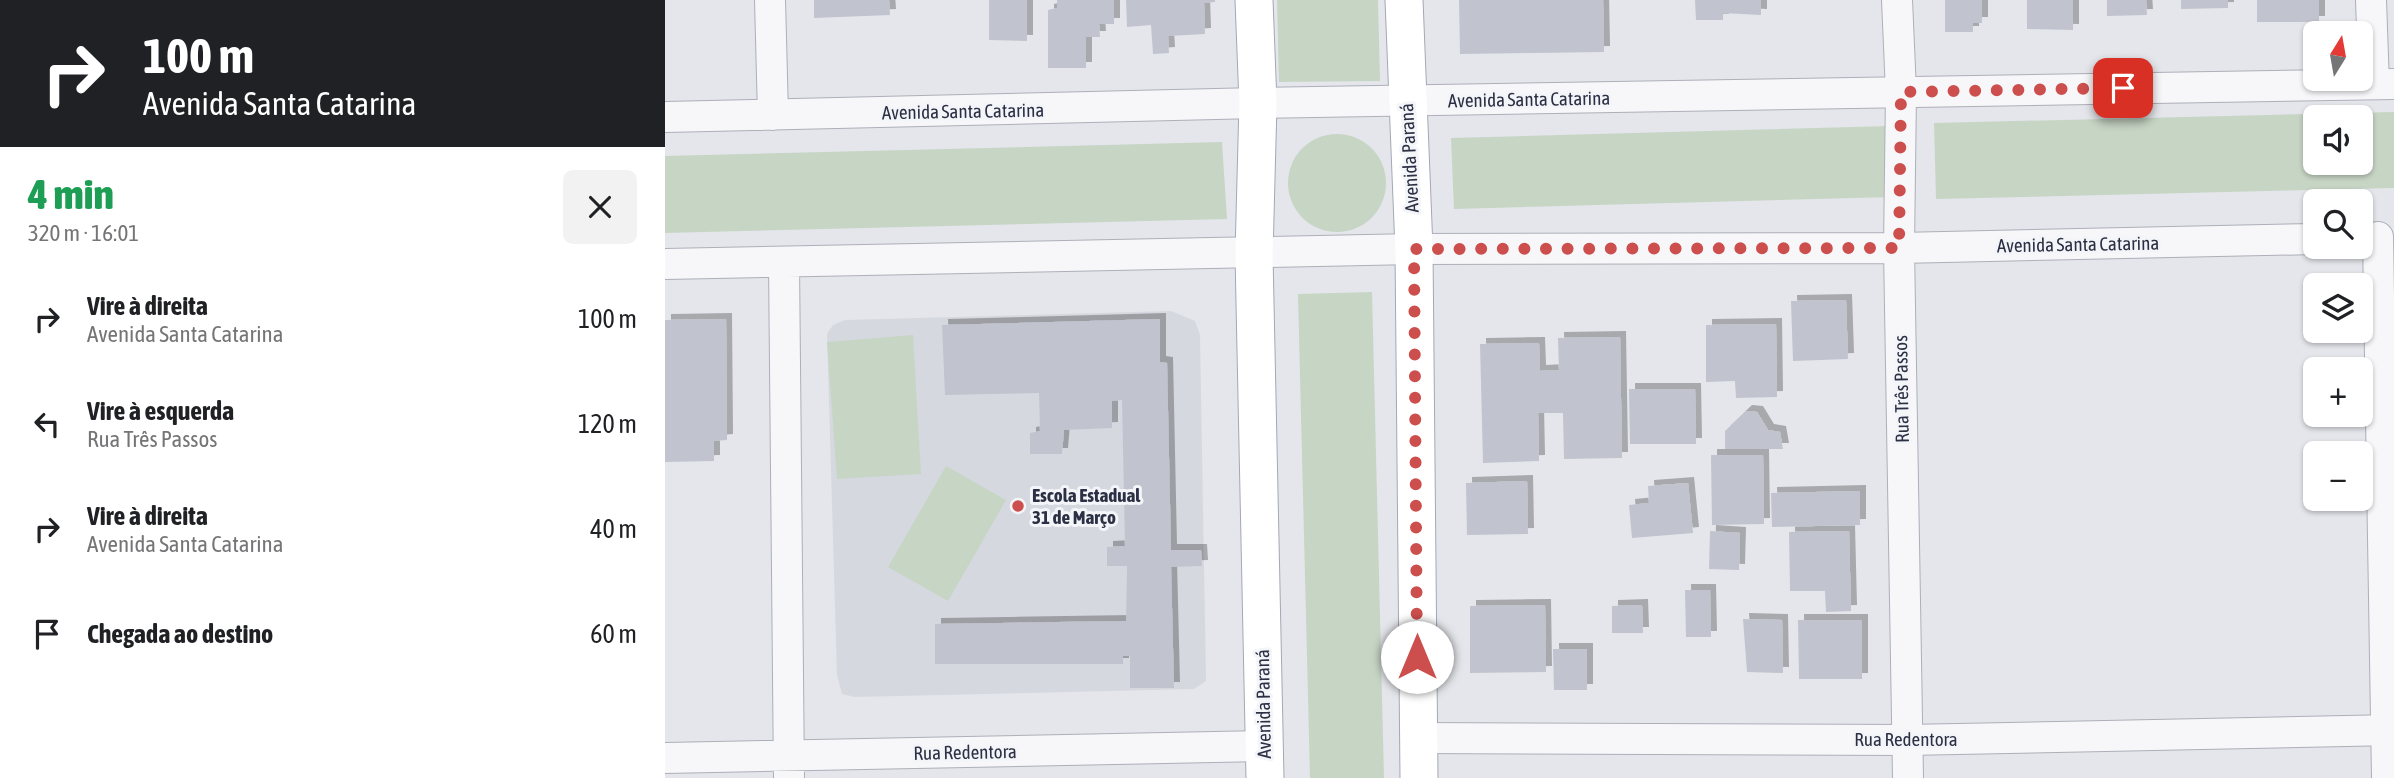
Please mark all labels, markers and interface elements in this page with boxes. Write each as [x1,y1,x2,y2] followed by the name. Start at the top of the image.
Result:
[2303,21,2373,91] north arrow
[2303,21,2373,511] map controls
[143,27,254,83] text: 100 m
[28,28,119,119] icon: right
[2093,58,2153,118] pin
[2104,69,2142,107] icon: arrive
[143,85,416,122] text: Avenida Santa Catarina
[1448,87,1610,111] street label: Avenida Santa Catarina
[882,99,1044,123] street label: Avenida Santa Catarina
[1395,103,1423,213] street label: Avenida Paraná
[2303,105,2373,175] button: sound
[28,170,114,218] text: 4 min
[563,170,637,244] button: close
[2303,189,2373,259] button: search
[28,220,139,246] text: 320 m · 16:01
[1997,232,2159,256] street label: Avenida Santa Catarina
[2303,273,2373,343] button: layers
[87,291,208,321] text: Vire à direita
[28,300,66,338] icon: right
[578,304,637,334] text: 100 m
[87,321,283,347] text: Avenida Santa Catarina
[1889,335,1913,443] street label: Rua Três Passos
[2303,357,2373,427] button: +
[87,396,234,426] text: Vire à esquerda
[28,405,66,443] icon: left
[578,409,637,439] text: 120 m
[87,426,217,452] text: Rua Três Passos
[2303,441,2373,511] button: −
[1032,484,1141,528] place label: Escola Estadual 31 de Março
[1010,498,1026,514] marker: Escola Estadual 31 de Março
[87,501,208,531] text: Vire à direita
[28,510,66,548] icon: right
[590,514,637,544] text: 40 m
[87,531,283,557] text: Avenida Santa Catarina
[28,615,66,653] icon: arrive
[87,619,273,649] text: Chegada ao destino
[590,619,637,649] text: 60 m
[1380,620,1454,694] position arrow
[1251,649,1275,759] street label: Avenida Paraná
[1854,728,1958,750] street label: Rua Redentora
[913,740,1017,764] street label: Rua Redentora

